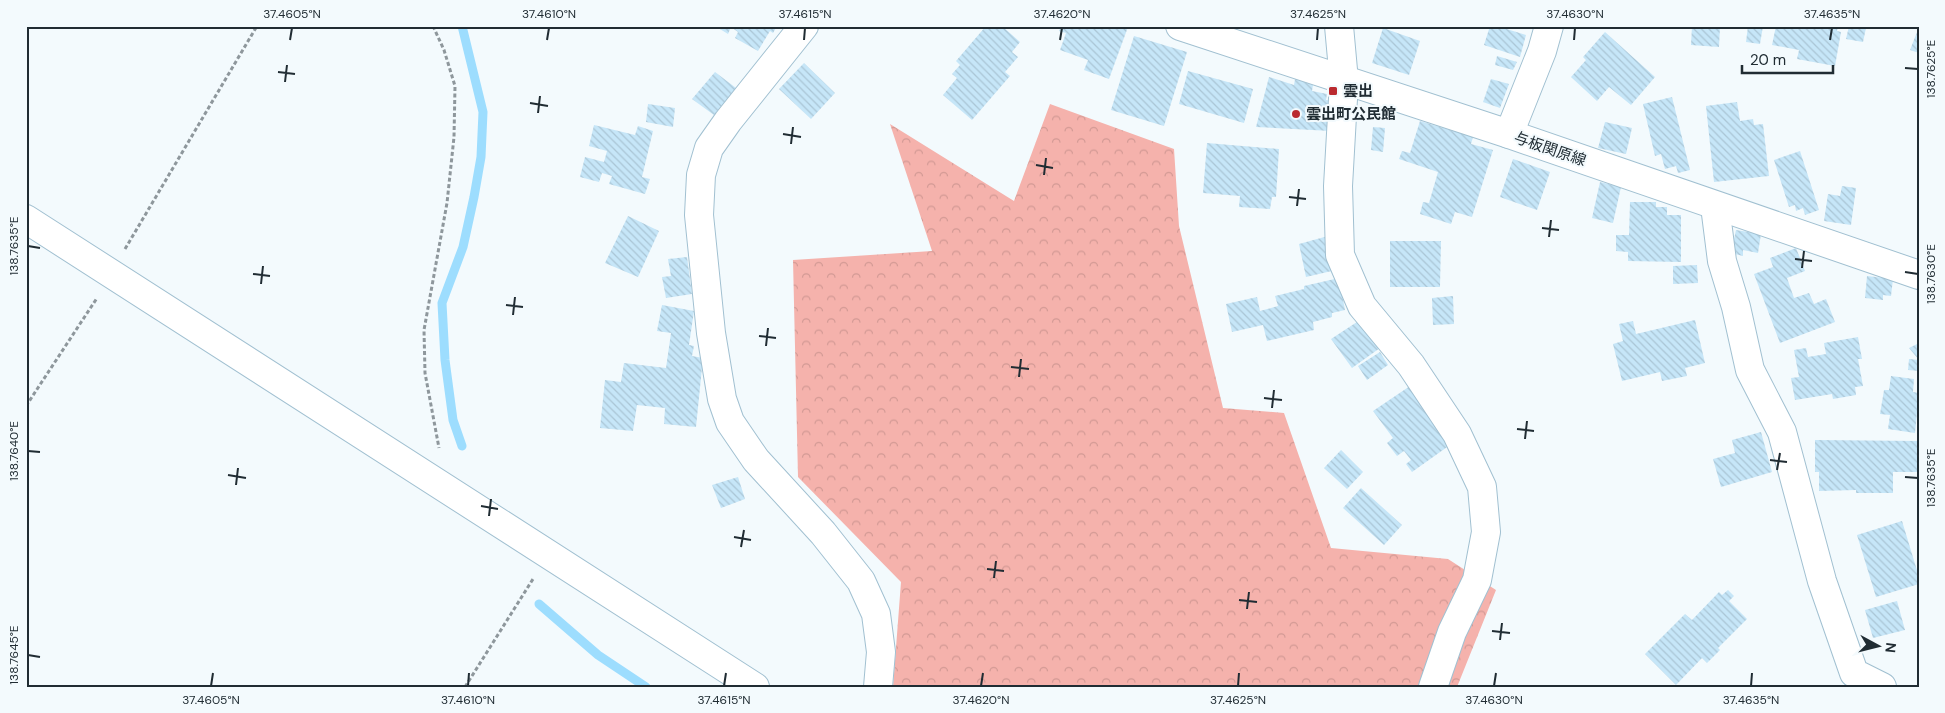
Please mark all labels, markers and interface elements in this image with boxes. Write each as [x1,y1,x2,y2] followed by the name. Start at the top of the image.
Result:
[263,6,321,22] text: 37.4605°N
[522,6,576,22] text: 37.4610°N
[778,6,832,22] text: 37.4615°N
[1034,6,1090,22] text: 37.4620°N
[1290,6,1346,22] text: 37.4625°N
[1546,6,1604,22] text: 37.4630°N
[1804,6,1860,22] text: 37.4635°N
[1923,39,1939,98] text: 138.7625°E
[1742,42,1834,74] scale bar
[1750,50,1786,70] text: 20 m
[1343,81,1373,101] place label: 雲出
[1327,85,1339,97] marker: 雲出
[1306,104,1396,124] place label: 雲出町公民館
[1290,108,1302,120] marker: 雲出町公民館
[1511,127,1589,171] street label: 与板関原線
[6,216,22,276] text: 138.7635°E
[1923,244,1939,304] text: 138.7630°E
[6,421,22,481] text: 138.7640°E
[1923,448,1939,508] text: 138.7635°E
[1852,620,1902,670] north arrow
[6,625,22,685] text: 138.7645°E
[1881,641,1900,654] text: N
[182,692,240,708] text: 37.4605°N
[441,692,495,708] text: 37.4610°N
[697,692,751,708] text: 37.4615°N
[953,692,1009,708] text: 37.4620°N
[1210,692,1266,708] text: 37.4625°N
[1465,692,1523,708] text: 37.4630°N
[1723,692,1779,708] text: 37.4635°N

